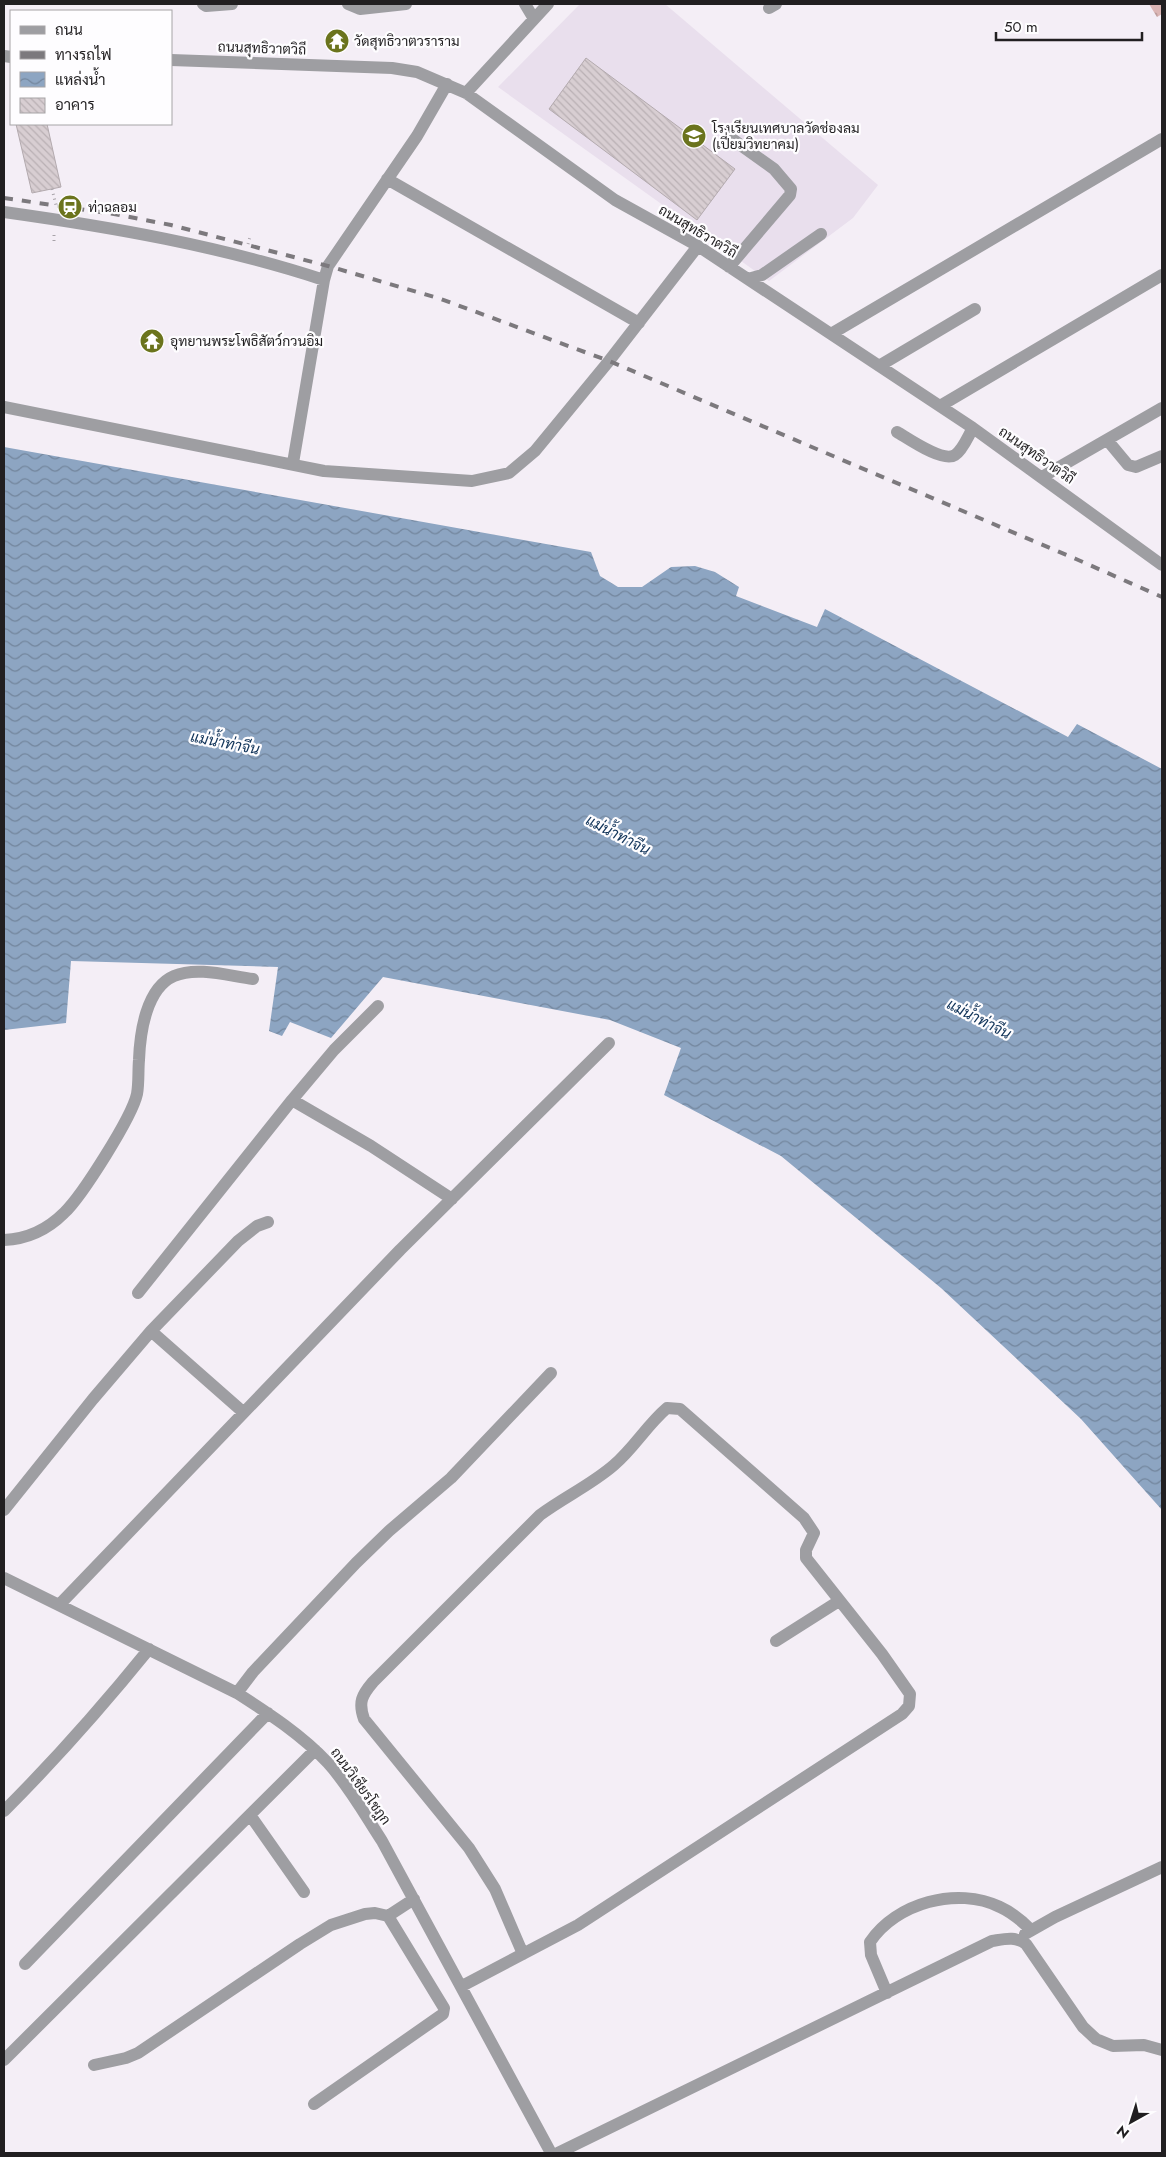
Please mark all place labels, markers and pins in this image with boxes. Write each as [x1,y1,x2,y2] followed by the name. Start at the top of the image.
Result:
[324,28,350,54] temple icon: วัดสุทธิวาตวราราม
[354,31,460,51] place label: วัดสุทธิวาตวราราม
[711,118,860,154] place label: โรงเรียนเทศบาลวัดช่องลม (เปี่ยมวิทยาคม)
[681,123,707,149] school or university icon: โรงเรียนเทศบาลวัดช่องลม (เปี่ยมวิทยาคม)
[57,194,83,220] station icon: ท่าฉลอม
[88,197,137,217] place label: ท่าฉลอม
[139,328,165,354] temple icon: อุทยานพระโพธิสัตว์กวนอิม
[170,331,323,351] place label: อุทยานพระโพธิสัตว์กวนอิม

